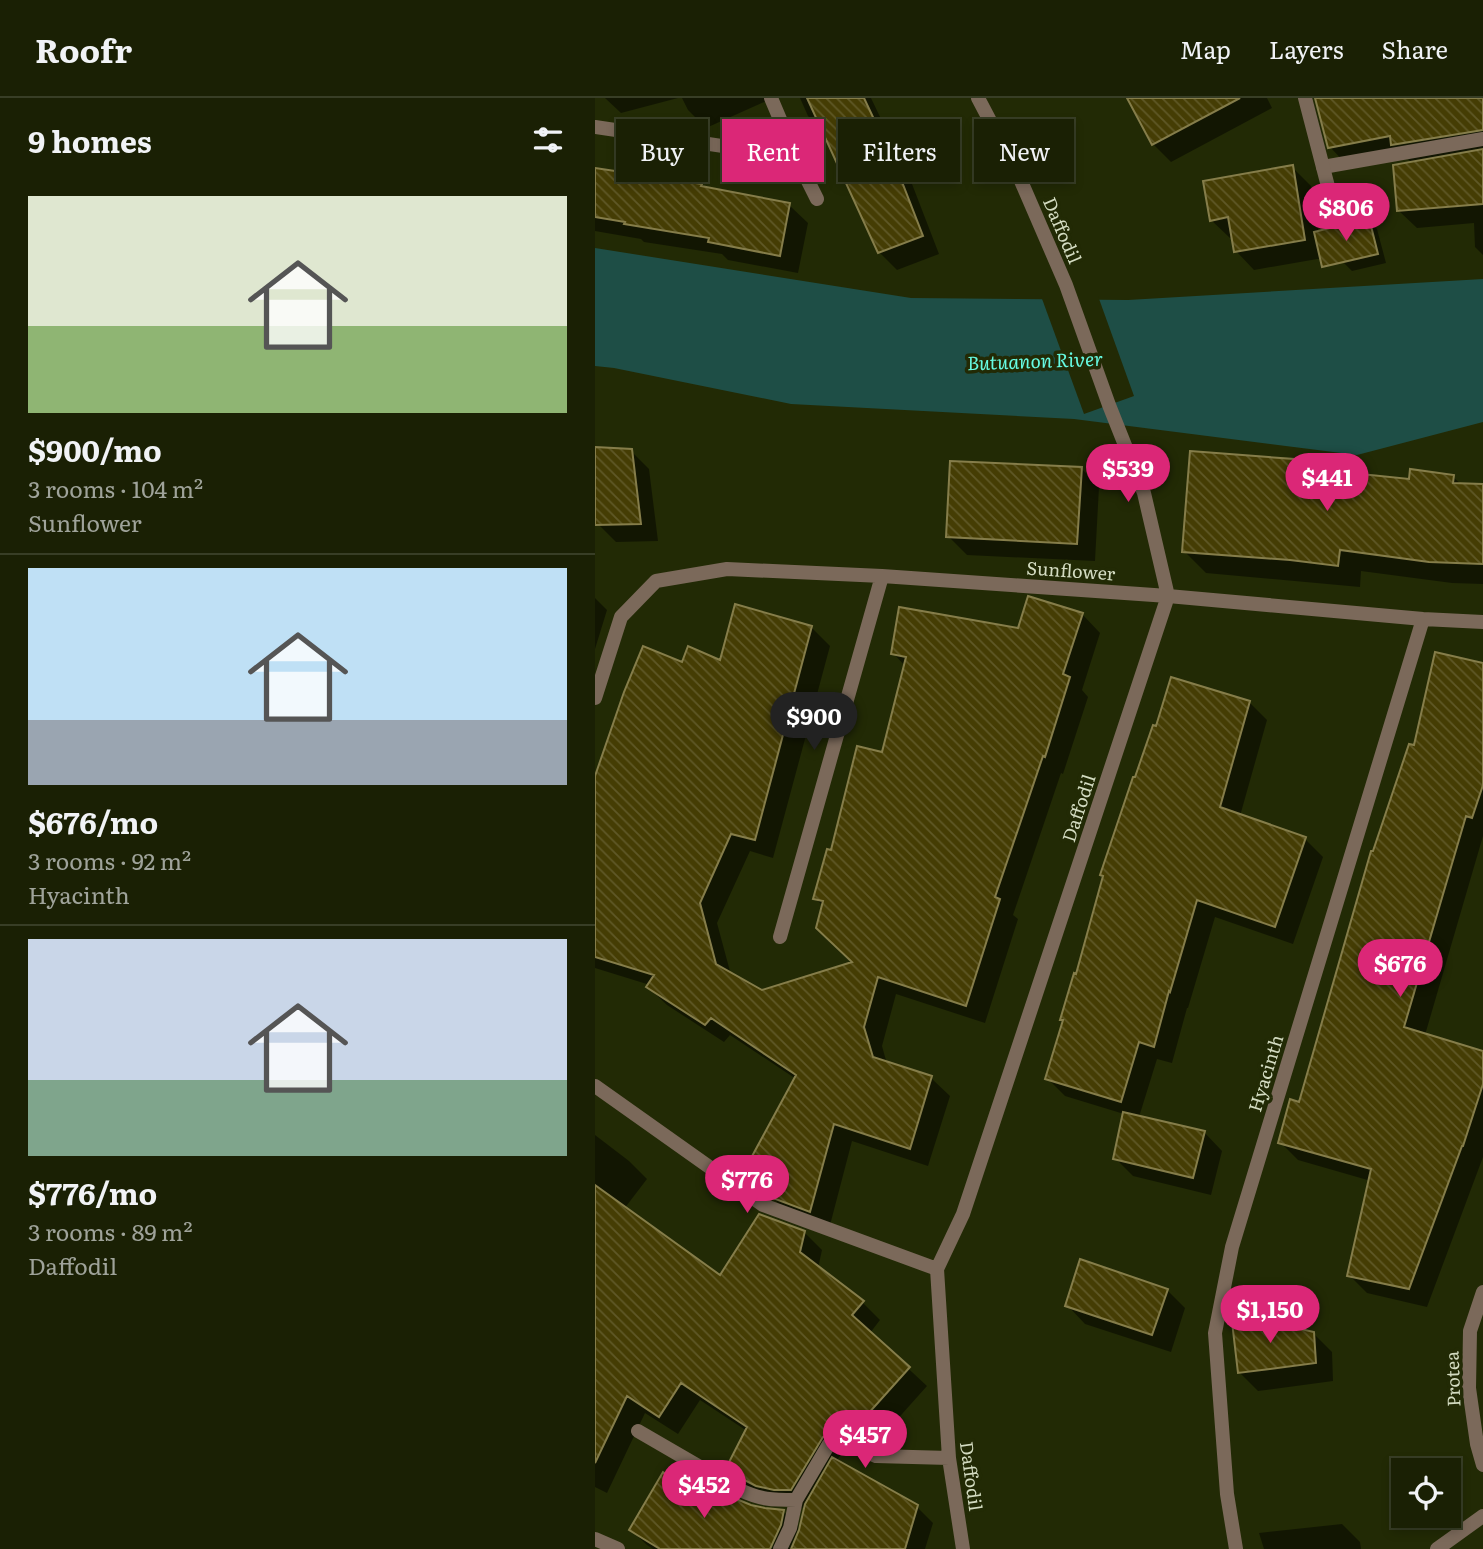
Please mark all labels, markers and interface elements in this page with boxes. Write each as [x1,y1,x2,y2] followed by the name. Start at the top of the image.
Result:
[35,24,132,73] text: Roofr
[1180,31,1231,66] text: Map
[1269,31,1343,66] text: Layers
[1381,31,1448,66] text: Share
[28,118,152,162] text: 9 homes
[616,119,708,182] chip: Buy
[722,119,824,182] chip: Rent
[838,119,960,182] chip: Filters
[974,119,1074,182] chip: New
[529,121,567,159] icon: filters
[1305,184,1387,243] pin: $806
[1319,189,1373,223] text: $806
[1037,193,1089,267] street label: Daffodil
[235,242,361,368] icon: home
[967,344,1104,376] water label: Butuanon River
[28,427,162,471] text: $900/mo
[1087,444,1169,504] pin: $539
[1102,450,1154,484] text: $539
[1286,454,1368,513] pin: $441
[1302,459,1352,493] text: $441
[28,471,203,505] text: 3 rooms · 104 m²
[28,505,142,539] text: Sunflower
[1026,553,1117,587] street label: Sunflower
[235,614,361,740] icon: home
[773,692,855,752] pin: $900
[786,698,842,732] text: $900
[1054,771,1102,845] street label: Daffodil
[28,799,158,843] text: $676/mo
[28,843,191,877] text: 3 rooms · 92 m²
[28,877,130,911] text: Hyacinth
[1359,940,1441,999] pin: $676
[1374,945,1426,979] text: $676
[235,985,361,1111] icon: home
[1240,1031,1290,1115] street label: Hyacinth
[706,1156,788,1215] pin: $776
[721,1161,773,1195] text: $776
[28,1170,157,1214] text: $776/mo
[28,1214,193,1248] text: 3 rooms · 89 m²
[28,1248,117,1282] text: Daffodil
[1213,1286,1327,1345] pin: $1,150
[1237,1291,1303,1325] text: $1,150
[1438,1350,1466,1407] street label: Protea
[824,1410,906,1470] pin: $457
[839,1416,891,1450] text: $457
[954,1440,990,1512] street label: Daffodil
[1391,1458,1461,1528] map controls
[1391,1458,1461,1528] button: locate
[663,1460,745,1520] pin: $452
[678,1466,730,1500] text: $452

